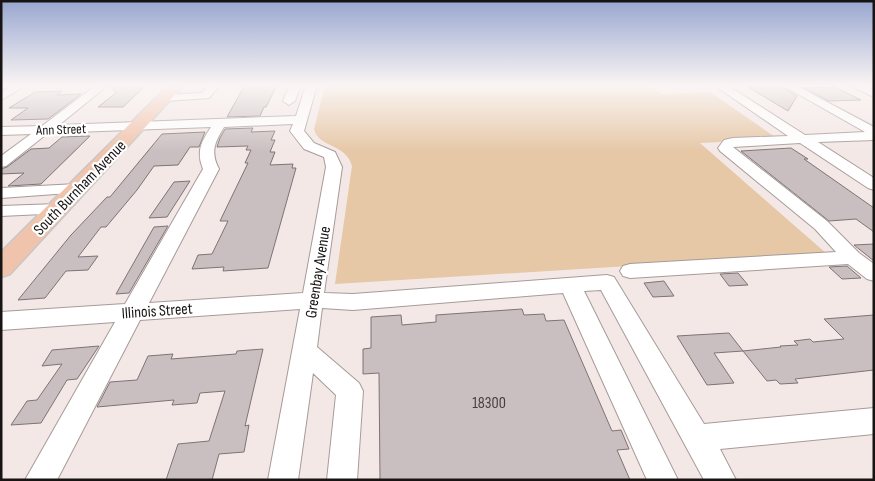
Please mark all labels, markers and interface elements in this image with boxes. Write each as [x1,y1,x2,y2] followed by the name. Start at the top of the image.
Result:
[35,120,86,139] street label: Ann Street
[30,137,130,239] street label: South Burnham Avenue
[302,225,335,319] street label: Greenbay Avenue
[121,300,193,323] street label: Illinois Street
[472,394,506,413] house number: 18300

